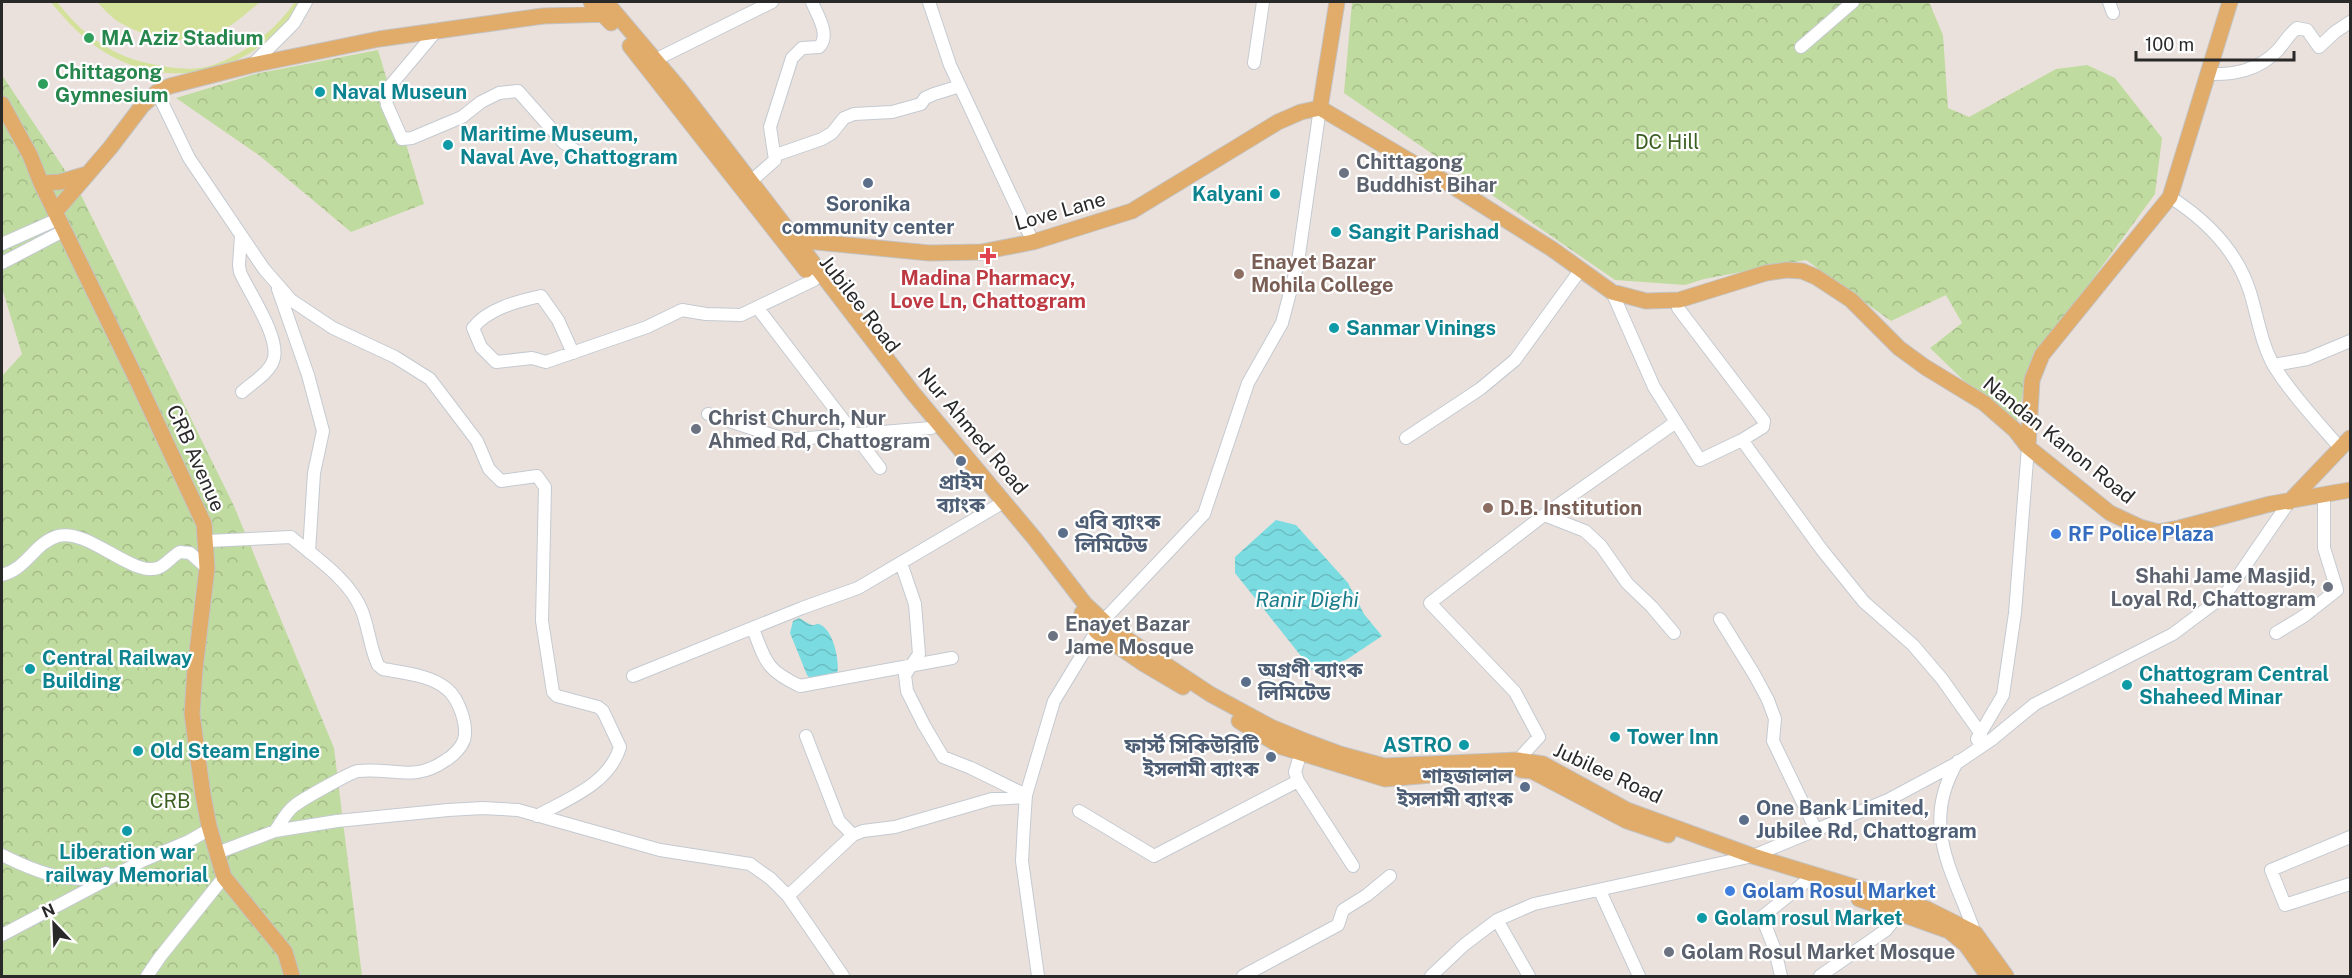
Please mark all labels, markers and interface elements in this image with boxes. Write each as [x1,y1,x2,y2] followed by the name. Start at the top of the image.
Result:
[2136,24,2294,62] scale bar
[101,26,263,50] place label: MA Aziz Stadium
[82,31,96,45] marker: MA Aziz Stadium
[2145,34,2194,55] text: 100 m
[55,60,168,107] place label: Chittagong Gymnesium
[36,77,50,91] marker: Chittagong Gymnesium
[332,80,467,104] place label: Naval Museun
[313,85,327,99] marker: Naval Museun
[460,122,678,169] place label: Maritime Museum, Naval Ave, Chattogram
[1635,130,1699,154] park label: DC Hill
[441,138,455,152] marker: Maritime Museum, Naval Ave, Chattogram
[1356,150,1497,197] place label: Chittagong Buddhist Bihar
[1337,166,1351,180] marker: Chittagong Buddhist Bihar
[861,176,875,190] marker: Soronika community center
[1192,182,1263,206] place label: Kalyani
[1012,187,1108,235] street label: Love Lane
[1268,187,1282,201] marker: Kalyani
[782,192,954,239] place label: Soronika community center
[1348,220,1499,244] place label: Sangit Parishad
[1329,225,1343,239] marker: Sangit Parishad
[981,249,995,263] marker: Madina Pharmacy, Love Ln, Chattogram
[1251,250,1394,297] place label: Enayet Bazar Mohila College
[815,251,905,357] street label: Jubilee Road
[890,266,1086,313] place label: Madina Pharmacy, Love Ln, Chattogram
[1232,267,1246,281] marker: Enayet Bazar Mohila College
[1346,316,1496,340] place label: Sanmar Vinings
[1327,321,1341,335] marker: Sanmar Vinings
[913,363,1033,499] street label: Nur Ahmed Road
[1978,371,2140,509] street label: Nandan Kanon Road
[162,401,230,515] street label: CRB Avenue
[708,406,930,453] place label: Christ Church, Nur Ahmed Rd, Chattogram
[689,422,703,436] marker: Christ Church, Nur Ahmed Rd, Chattogram
[954,454,968,468] marker: প্রাইম ব্যাংক
[936,470,986,517] place label: প্রাইম ব্যাংক
[1500,496,1642,520] place label: D.B. Institution
[1481,501,1495,515] marker: D.B. Institution
[1074,510,1161,557] place label: এবি ব্যাংক লিমিটেড
[2068,522,2214,546] place label: RF Police Plaza
[1056,526,1070,540] marker: এবি ব্যাংক লিমিটেড
[2049,527,2063,541] marker: RF Police Plaza
[2110,564,2316,611] place label: Shahi Jame Masjid, Loyal Rd, Chattogram
[2321,580,2335,594] marker: Shahi Jame Masjid, Loyal Rd, Chattogram
[1255,587,1359,612] water label: Ranir Dighi
[1065,612,1194,659] place label: Enayet Bazar Jame Mosque
[1046,629,1060,643] marker: Enayet Bazar Jame Mosque
[42,646,192,693] place label: Central Railway Building
[1257,658,1364,705] place label: অগ্রণী ব্যাংক লিমিটেড
[23,662,37,676] marker: Central Railway Building
[2139,662,2329,709] place label: Chattogram Central Shaheed Minar
[1239,675,1253,689] marker: অগ্রণী ব্যাংক লিমিটেড
[2120,678,2134,692] marker: Chattogram Central Shaheed Minar
[1627,725,1719,749] place label: Tower Inn
[1608,730,1622,744] marker: Tower Inn
[1123,733,1260,781] place label: ফার্স্ট সিকিউরিটি ইসলামী ব্যাংক
[1383,733,1452,757] place label: ASTRO
[1550,737,1666,809] street label: Jubilee Road
[1457,738,1471,752] marker: ASTRO
[150,739,320,763] place label: Old Steam Engine
[131,744,145,758] marker: Old Steam Engine
[1264,750,1278,764] marker: ফার্স্ট সিকিউরিটি ইসলামী ব্যাংক
[1396,764,1514,811] place label: শাহজালাল ইসলামী ব্যাংক
[1518,780,1532,794] marker: শাহজালাল ইসলামী ব্যাংক
[150,789,190,813] park label: CRB
[1756,796,1977,843] place label: One Bank Limited, Jubilee Rd, Chattogram
[1737,813,1751,827] marker: One Bank Limited, Jubilee Rd, Chattogram
[120,824,134,838] marker: Liberation war railway Memorial
[45,840,209,887] place label: Liberation war railway Memorial
[1742,879,1936,903] place label: Golam Rosul Market
[1723,884,1737,898] marker: Golam Rosul Market
[24,894,84,954] north arrow
[39,899,58,922] text: N
[1714,906,1903,930] place label: Golam rosul Market
[1695,911,1709,925] marker: Golam rosul Market
[1681,940,1955,964] place label: Golam Rosul Market Mosque
[1662,945,1676,959] marker: Golam Rosul Market Mosque

